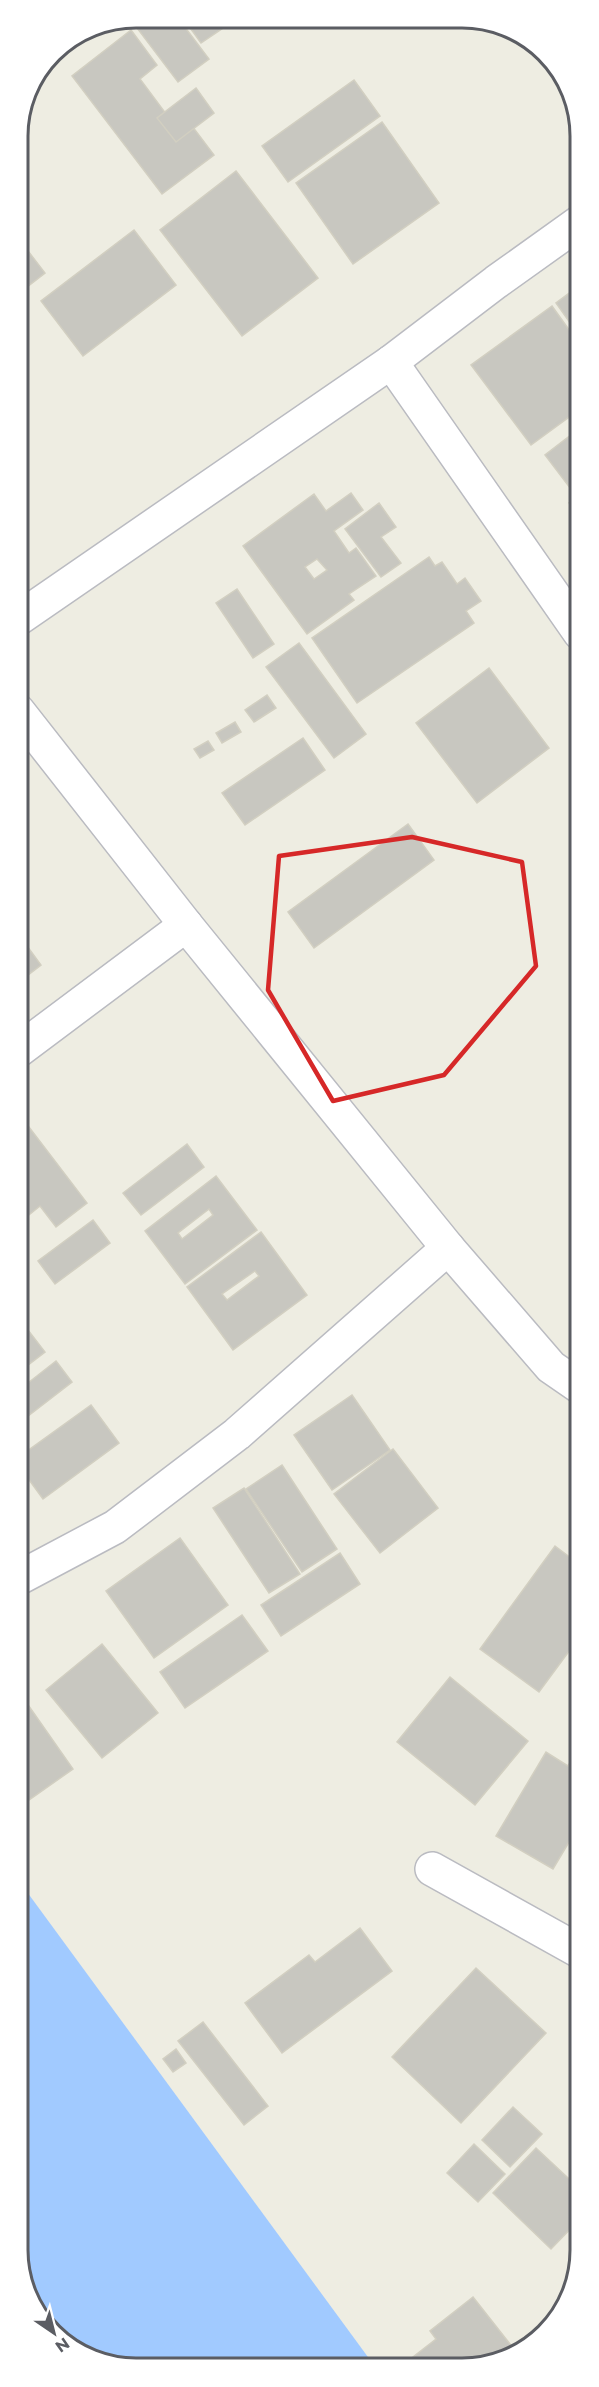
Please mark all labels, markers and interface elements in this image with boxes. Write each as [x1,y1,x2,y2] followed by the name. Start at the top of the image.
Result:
[24,2303,84,2363] north arrow
[52,2333,73,2356] text: N

